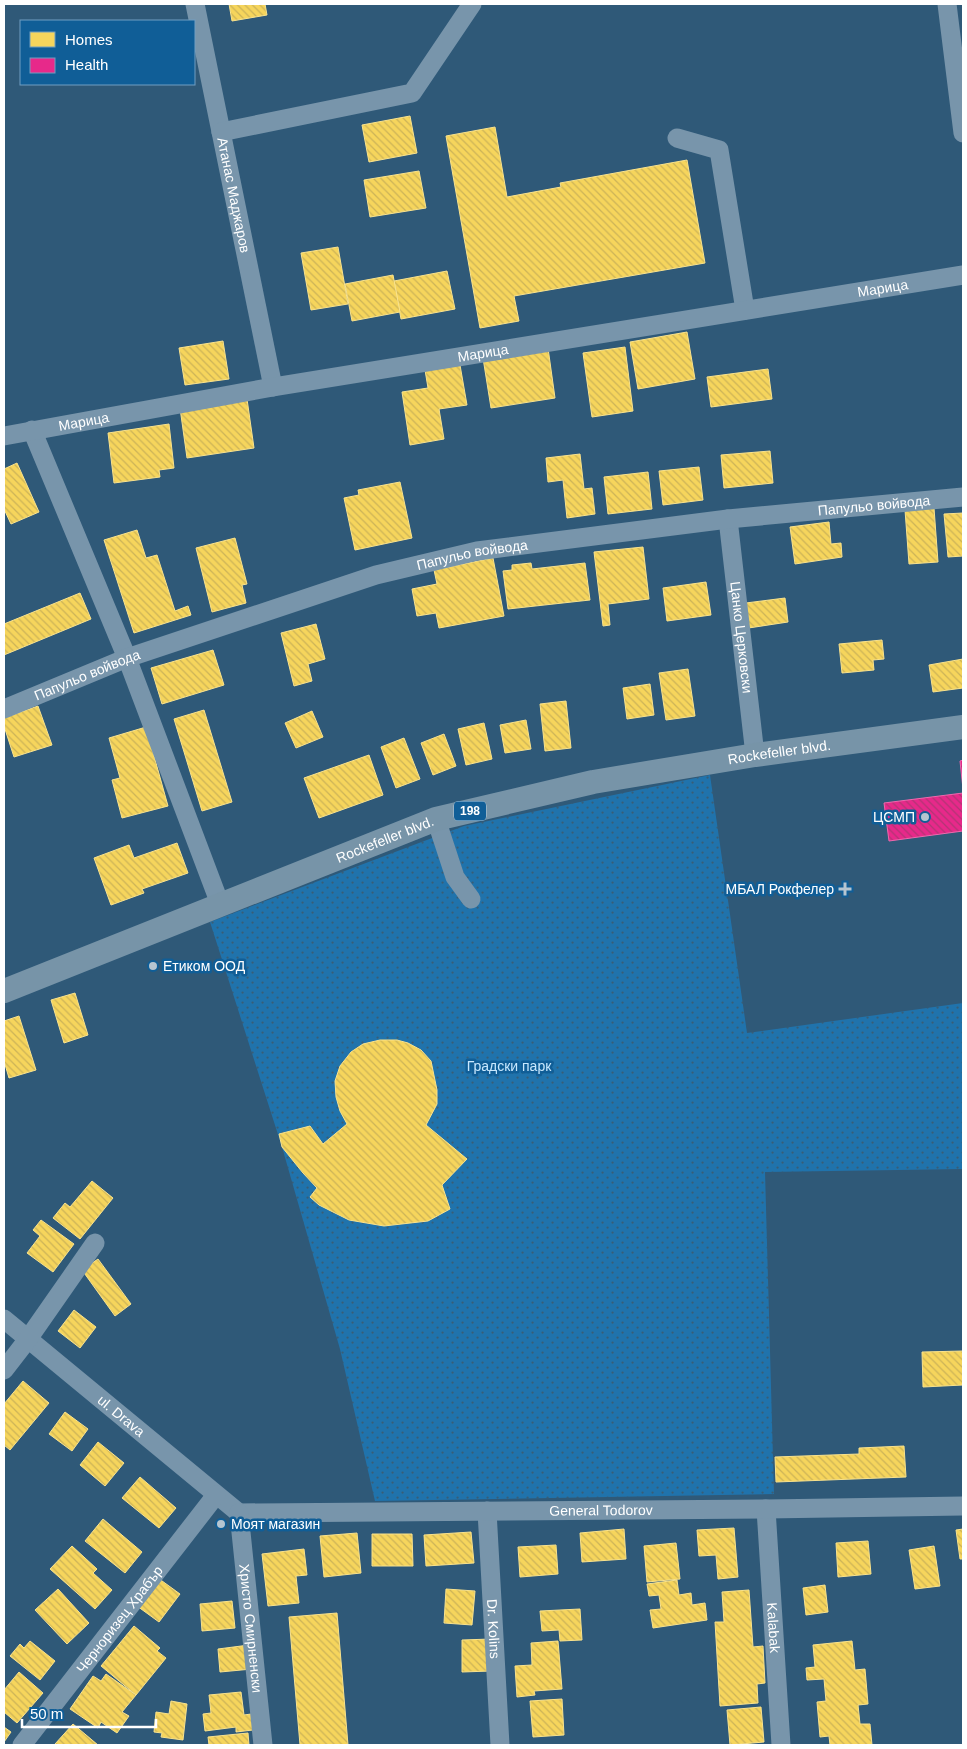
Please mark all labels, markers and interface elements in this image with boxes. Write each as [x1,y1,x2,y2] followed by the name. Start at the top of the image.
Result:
[20,20,195,85] legend
[65,31,113,48] text: Homes
[65,56,108,73] text: Health
[214,136,253,254] street label: Атанас Маджаров
[856,276,909,300] street label: Марица
[456,341,510,365] street label: Марица
[57,409,110,434] street label: Марица
[817,492,931,519] street label: Папульо войвода
[415,537,529,573] street label: Папульо войвода
[727,580,756,694] street label: Цанко Церковски
[32,646,142,704] street label: Папульо войвода
[727,737,832,767] street label: Rockefeller blvd.
[454,801,486,820] road number: 198
[873,809,915,825] place label: ЦСМП
[919,811,931,823] marker: ЦСМП
[334,813,436,866] street label: Rockefeller blvd.
[726,881,834,897] place label: МБАЛ Рокфелер
[838,882,852,896] marker: МБАЛ Рокфелер
[163,958,246,974] place label: Етиком ООД
[147,960,159,972] marker: Етиком ООД
[467,1058,552,1074] park label: Градски парк
[94,1392,148,1440] street label: ul. Drava
[549,1502,653,1519] street label: General Todorov
[231,1516,320,1532] place label: Моят магазин
[215,1518,227,1530] marker: Моят магазин
[73,1563,166,1676] street label: Черноризец Храбър
[236,1563,266,1694] street label: Христо Смирненски
[484,1598,503,1659] street label: Dr. Kolins
[764,1602,783,1655] street label: Kalabak
[22,1696,156,1728] scale bar
[30,1705,63,1722] text: 50 m

